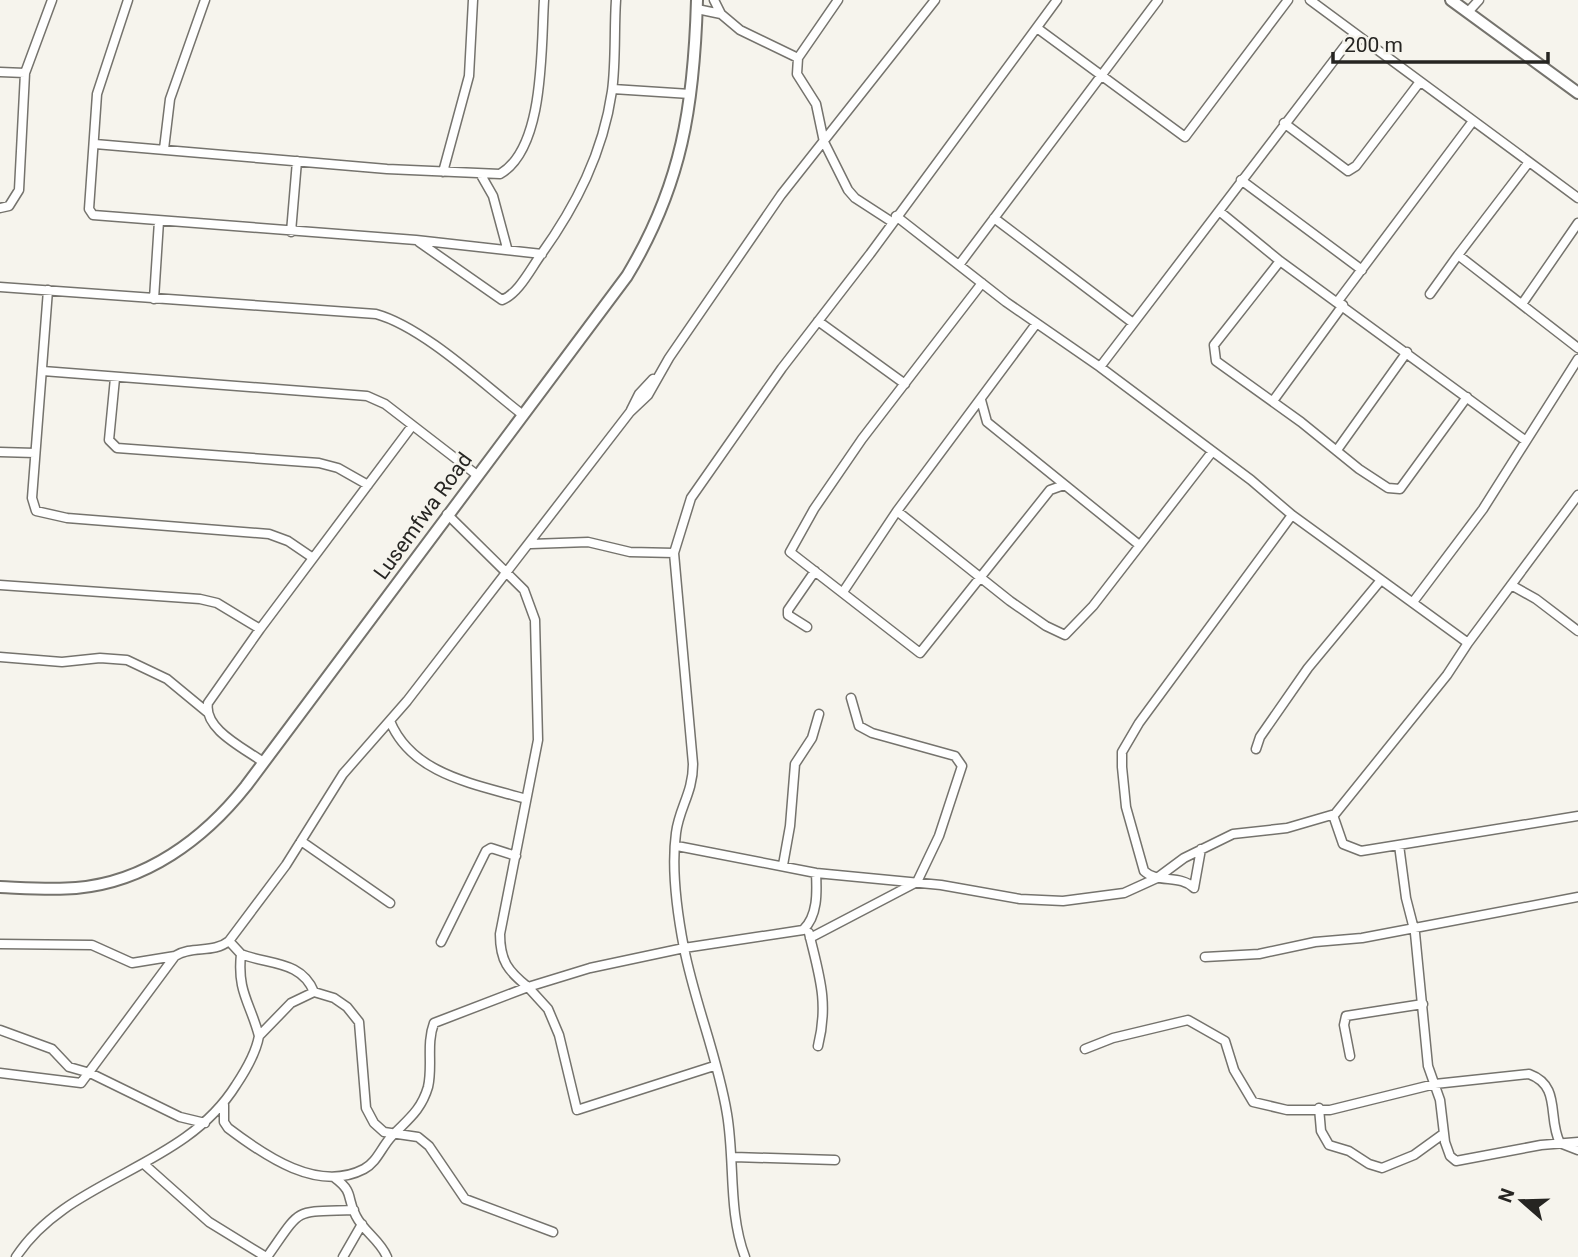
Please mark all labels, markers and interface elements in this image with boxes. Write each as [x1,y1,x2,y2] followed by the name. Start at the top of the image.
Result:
[1333,21,1548,65] scale bar
[1344,33,1403,57] text: 200 m
[369,448,477,584] street label: Lusemfwa Road
[1487,1166,1557,1236] north arrow
[1493,1185,1520,1206] text: N

